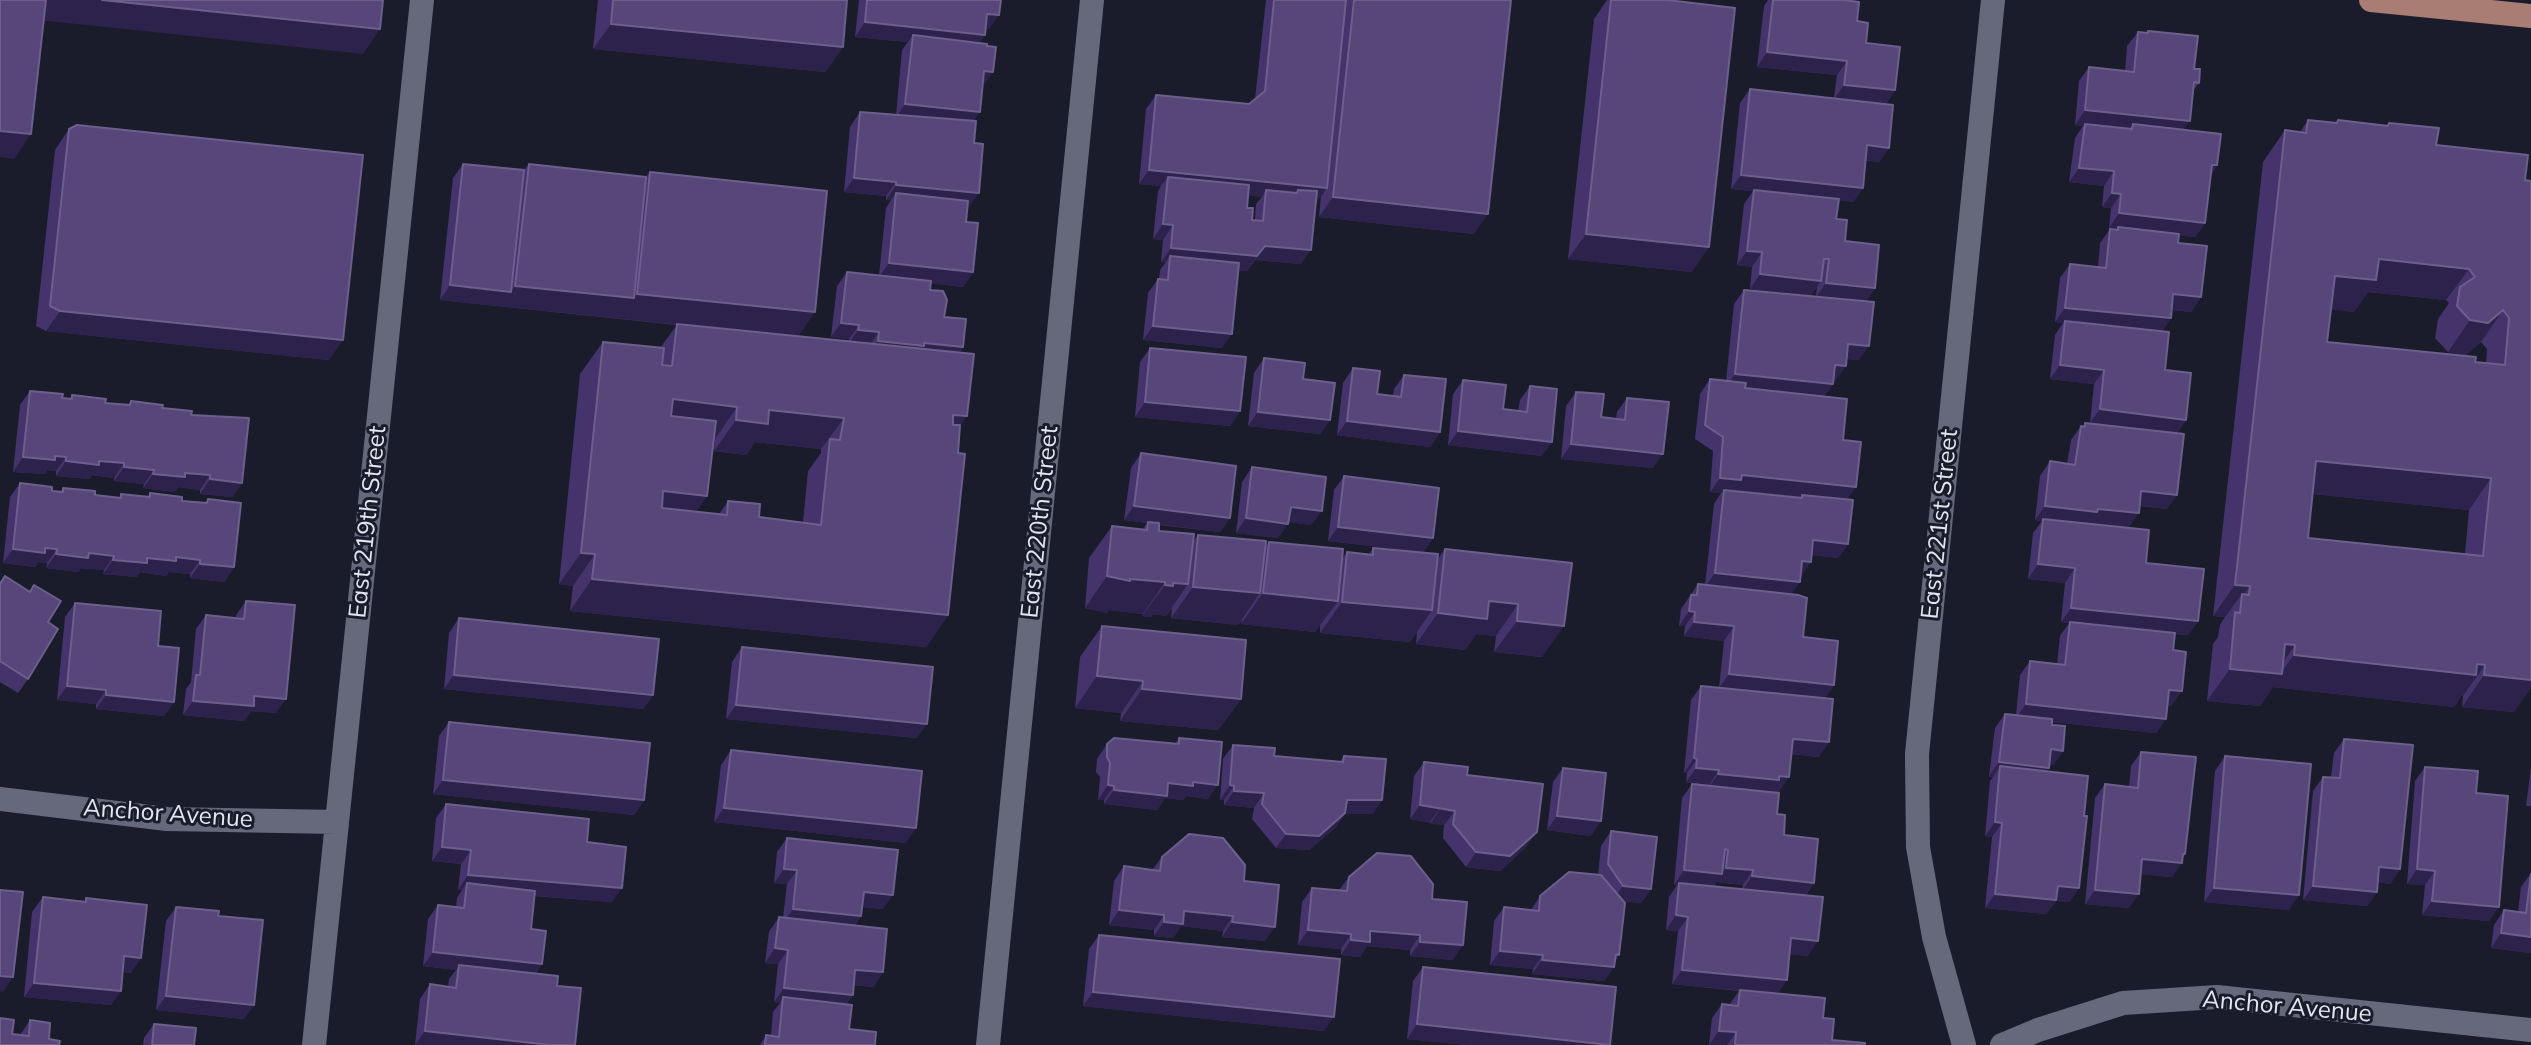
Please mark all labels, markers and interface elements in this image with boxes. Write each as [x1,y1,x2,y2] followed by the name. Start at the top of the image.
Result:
[344,424,392,620] street label: East 219th Street
[1016,424,1064,620] street label: East 220th Street
[1916,428,1964,620] street label: East 221st Street
[82,794,254,834] street label: Anchor Avenue
[2201,985,2373,1029] street label: Anchor Avenue

